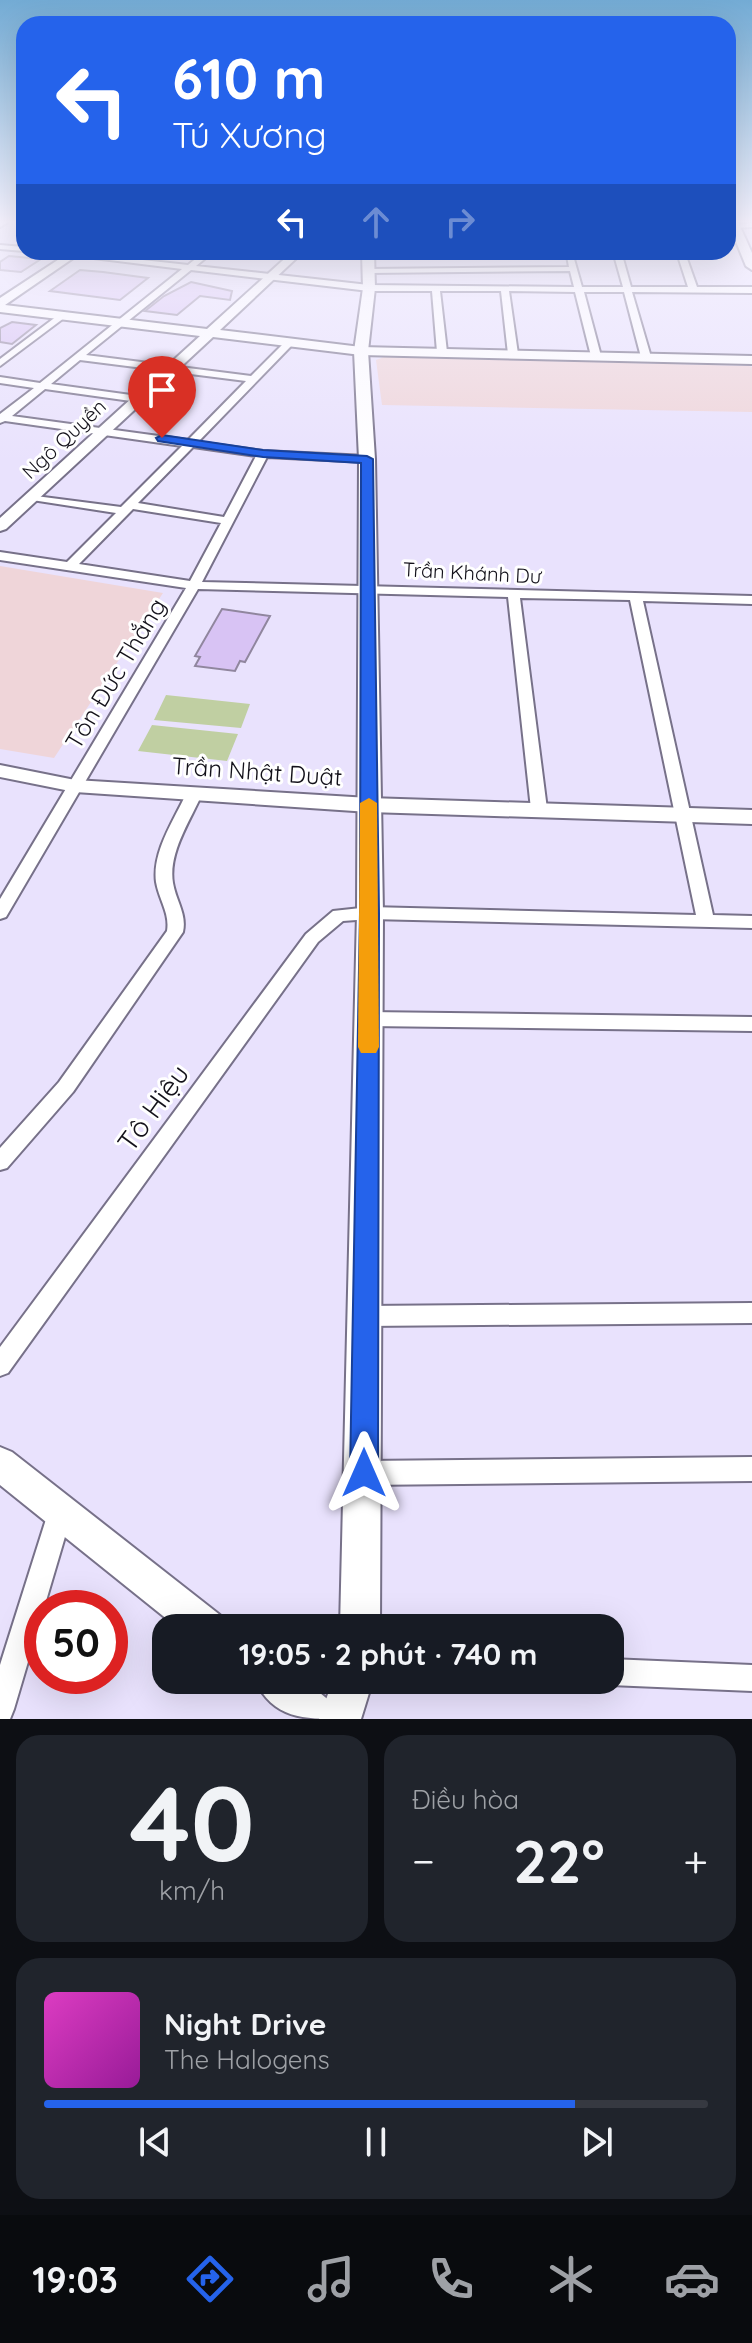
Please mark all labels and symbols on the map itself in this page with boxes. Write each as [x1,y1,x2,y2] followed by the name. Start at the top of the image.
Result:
[128,356,196,438] pin
[17,393,111,484] street label: Ngô Quyền
[402,556,543,589] street label: Trần Khánh Dư
[58,593,172,754] street label: Tôn Đức Thắng
[171,750,343,792] street label: Trần Nhật Duật
[109,1057,196,1158] street label: Tô Hiệu
[322,1431,406,1515] position arrow
[24,1590,128,1694] speed limit sign: 50

